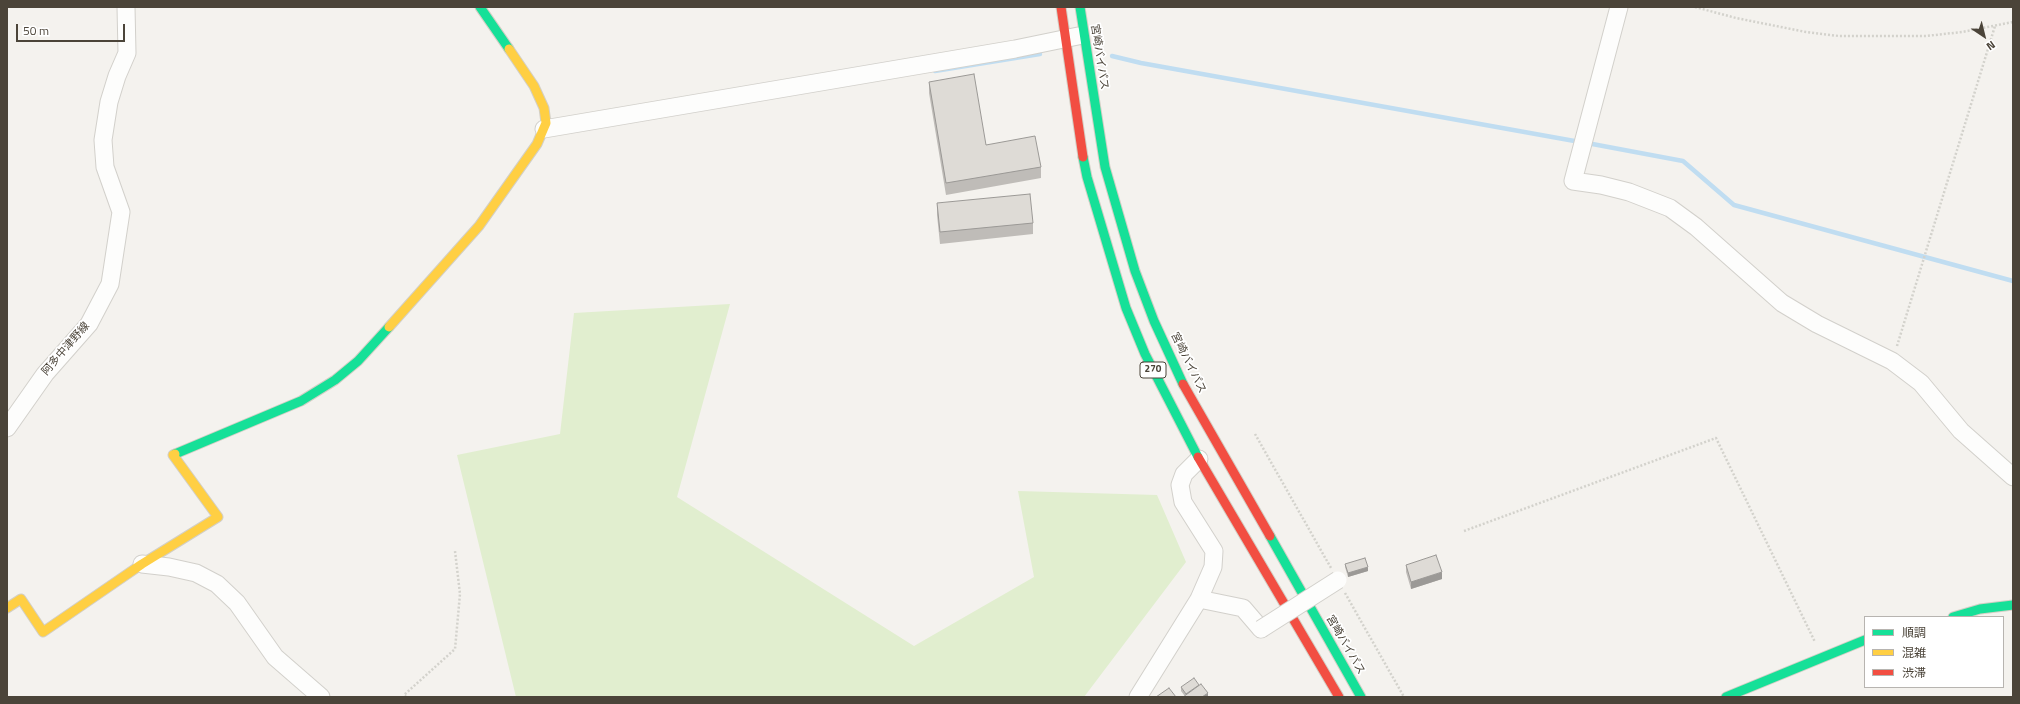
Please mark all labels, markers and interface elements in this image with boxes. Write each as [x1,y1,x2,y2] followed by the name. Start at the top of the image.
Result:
[18,16,127,42] scale bar
[1964,16,2004,56] north arrow
[23,21,49,40] text: 50 m
[1087,23,1111,91] street label: 宮崎バイパス
[1983,37,1999,55] text: N
[39,320,93,378] street label: 阿多中津野線
[1168,330,1208,396] street label: 宮崎バイパス
[1140,362,1166,378] road number: 270
[1323,613,1367,677] street label: 宮崎バイパス
[1864,616,2004,688] legend
[1902,623,1926,642] text: 順調
[1902,643,1926,662] text: 混雑
[1902,663,1926,682] text: 渋滞

